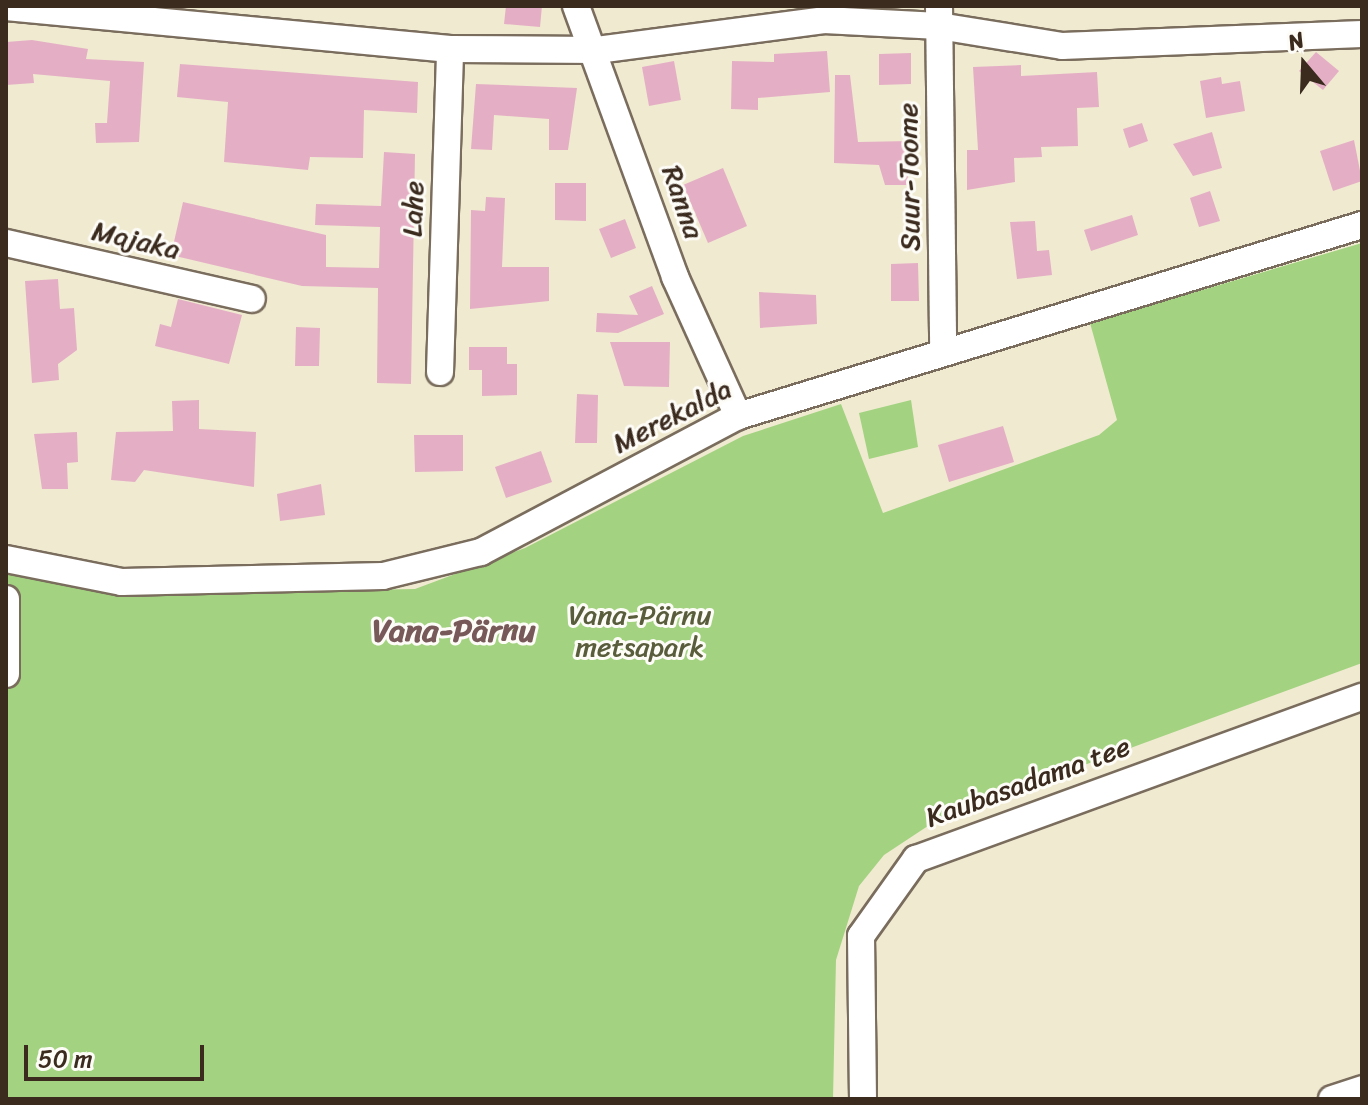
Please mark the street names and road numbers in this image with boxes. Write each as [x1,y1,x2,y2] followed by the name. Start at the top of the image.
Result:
[891,103,927,251] street label: Suur-Toome
[655,161,711,243] street label: Ranna
[395,180,431,238] street label: Lahe
[89,214,183,266] street label: Majaka
[607,372,737,460] street label: Merekalda
[921,729,1135,835] street label: Kaubasadama tee

